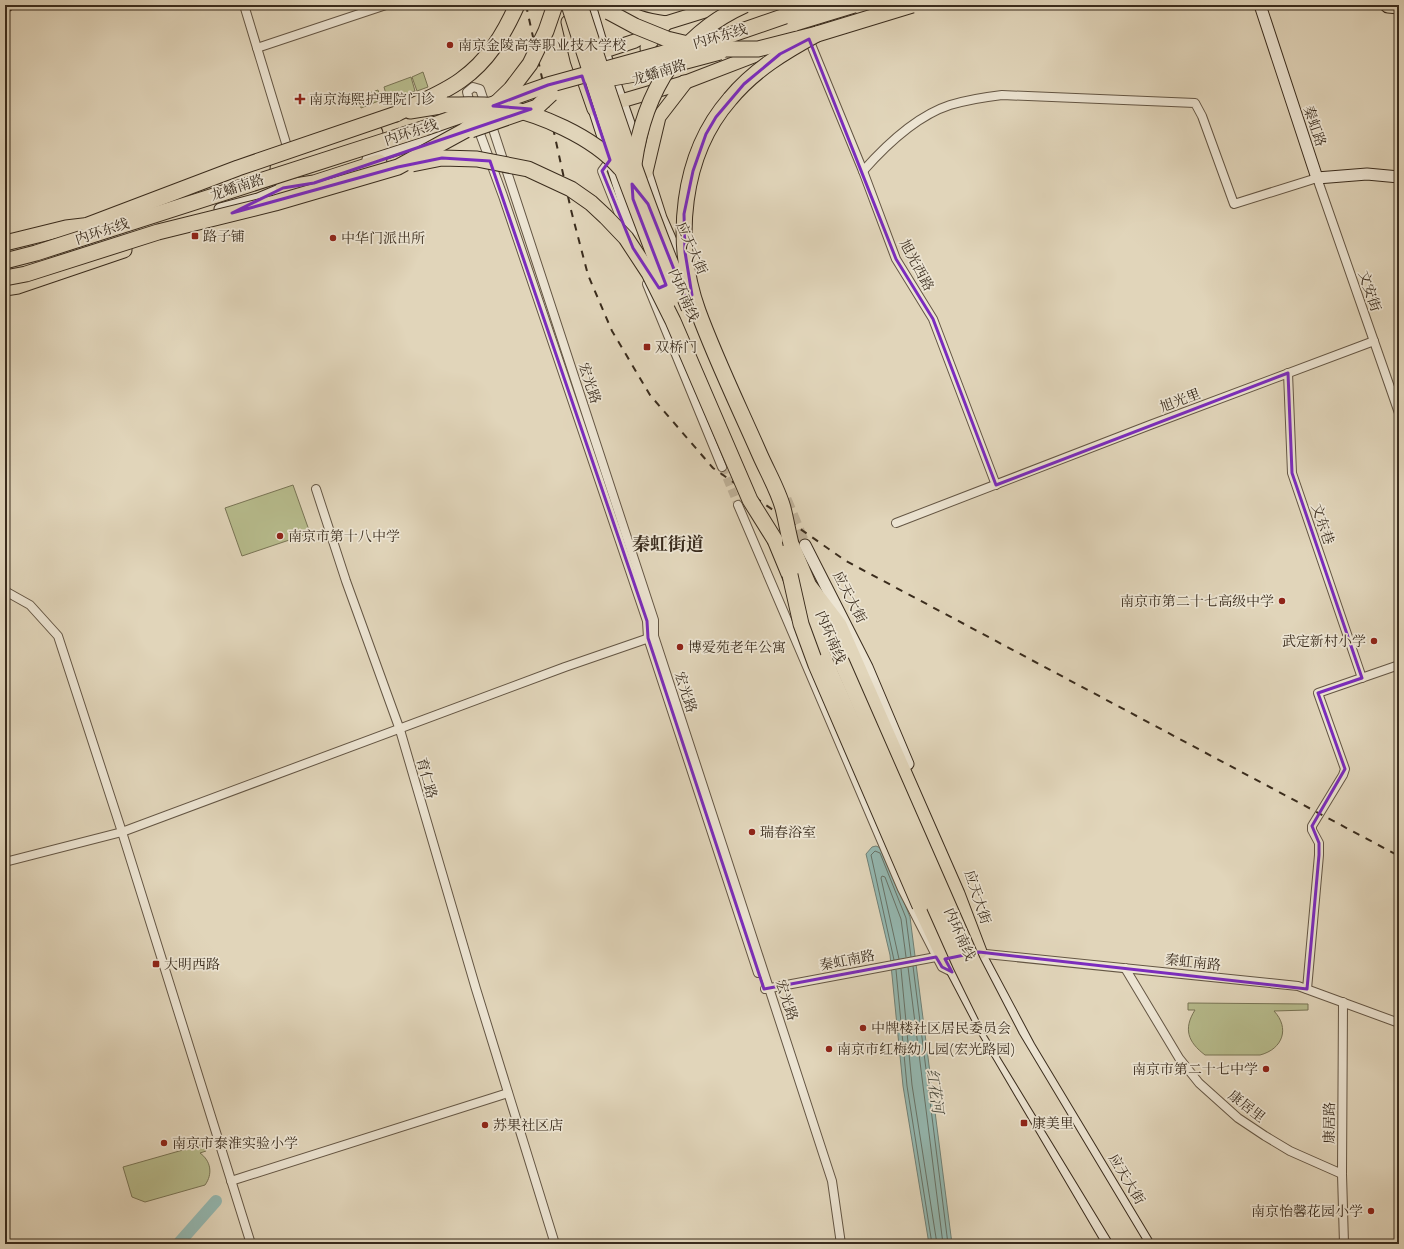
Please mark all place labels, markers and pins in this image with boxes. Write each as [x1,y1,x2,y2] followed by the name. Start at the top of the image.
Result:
[458,38,626,53] place label: 南京金陵高等职业技术学校
[445,40,455,50] marker: 南京金陵高等职业技术学校
[309,92,435,107] place label: 南京海熙护理院门诊
[294,93,306,105] marker: 南京海熙护理院门诊
[203,229,245,244] place label: 路子铺
[190,231,200,241] marker: 路子铺
[341,231,425,246] place label: 中华门派出所
[328,233,338,243] marker: 中华门派出所
[655,340,697,355] place label: 双桥门
[642,342,652,352] marker: 双桥门
[288,529,400,544] place label: 南京市第十八中学
[275,531,285,541] marker: 南京市第十八中学
[1120,594,1274,609] place label: 南京市第二十七高级中学
[1277,596,1287,606] marker: 南京市第二十七高级中学
[1282,634,1366,649] place label: 武定新村小学
[1369,636,1379,646] marker: 武定新村小学
[688,640,786,655] place label: 博爱苑老年公寓
[675,642,685,652] marker: 博爱苑老年公寓
[760,825,816,840] place label: 瑞春浴室
[747,827,757,837] marker: 瑞春浴室
[164,957,220,972] place label: 大明西路
[151,959,161,969] marker: 大明西路
[871,1021,1011,1036] place label: 中牌楼社区居民委员会
[858,1023,868,1033] marker: 中牌楼社区居民委员会
[837,1042,1015,1057] place label: 南京市红梅幼儿园(宏光路园)
[824,1044,834,1054] marker: 南京市红梅幼儿园(宏光路园)
[1132,1062,1258,1077] place label: 南京市第二十七中学
[1261,1064,1271,1074] marker: 南京市第二十七中学
[1032,1116,1074,1131] place label: 康美里
[493,1118,563,1133] place label: 苏果社区店
[1019,1118,1029,1128] marker: 康美里
[480,1120,490,1130] marker: 苏果社区店
[172,1136,298,1151] place label: 南京市泰淮实验小学
[159,1138,169,1148] marker: 南京市泰淮实验小学
[1251,1204,1363,1219] place label: 南京怡馨花园小学
[1366,1206,1376,1216] marker: 南京怡馨花园小学

